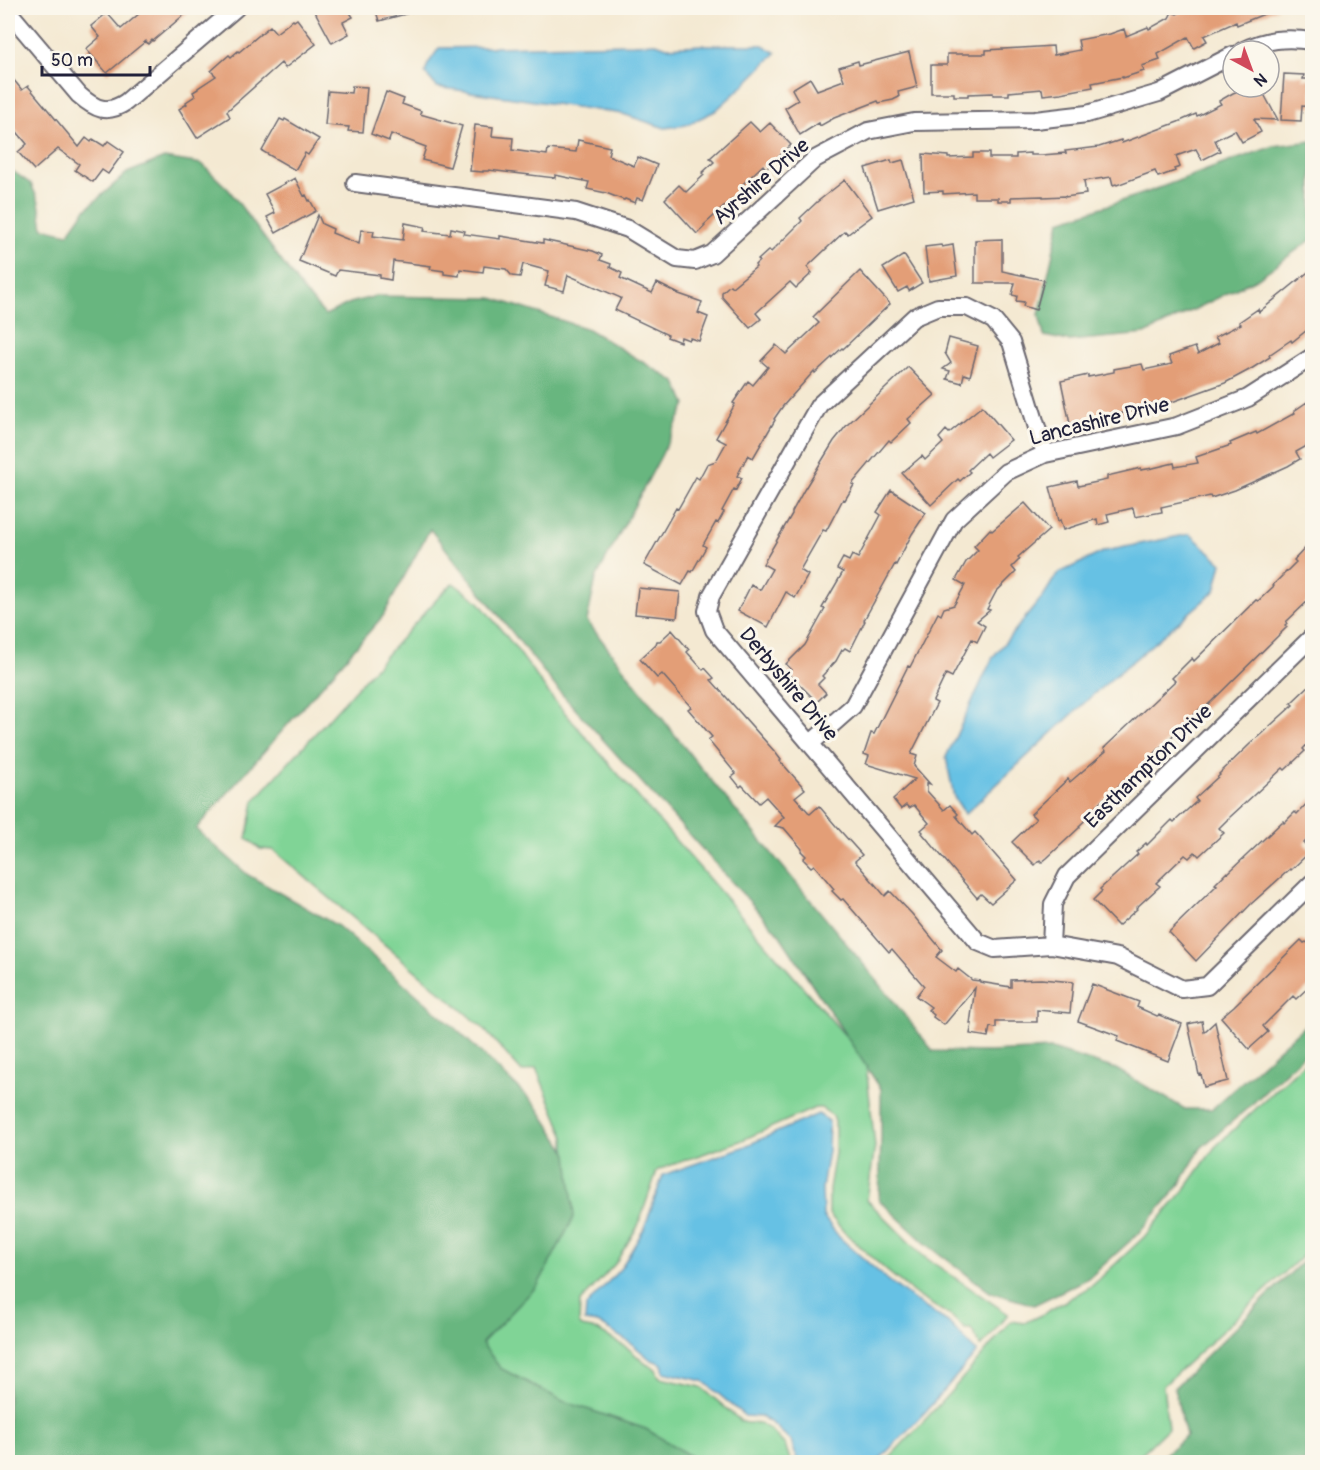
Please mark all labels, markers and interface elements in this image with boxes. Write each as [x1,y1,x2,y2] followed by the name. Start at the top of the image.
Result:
[42,39,150,77] scale bar
[1221,39,1281,99] north arrow
[51,49,93,72] text: 50 m
[1249,68,1271,91] text: N
[707,132,816,231] street label: Ayrshire Drive
[1026,391,1173,452] street label: Lancashire Drive
[733,622,844,747] street label: Derbyshire Drive
[1079,698,1218,834] street label: Easthampton Drive

